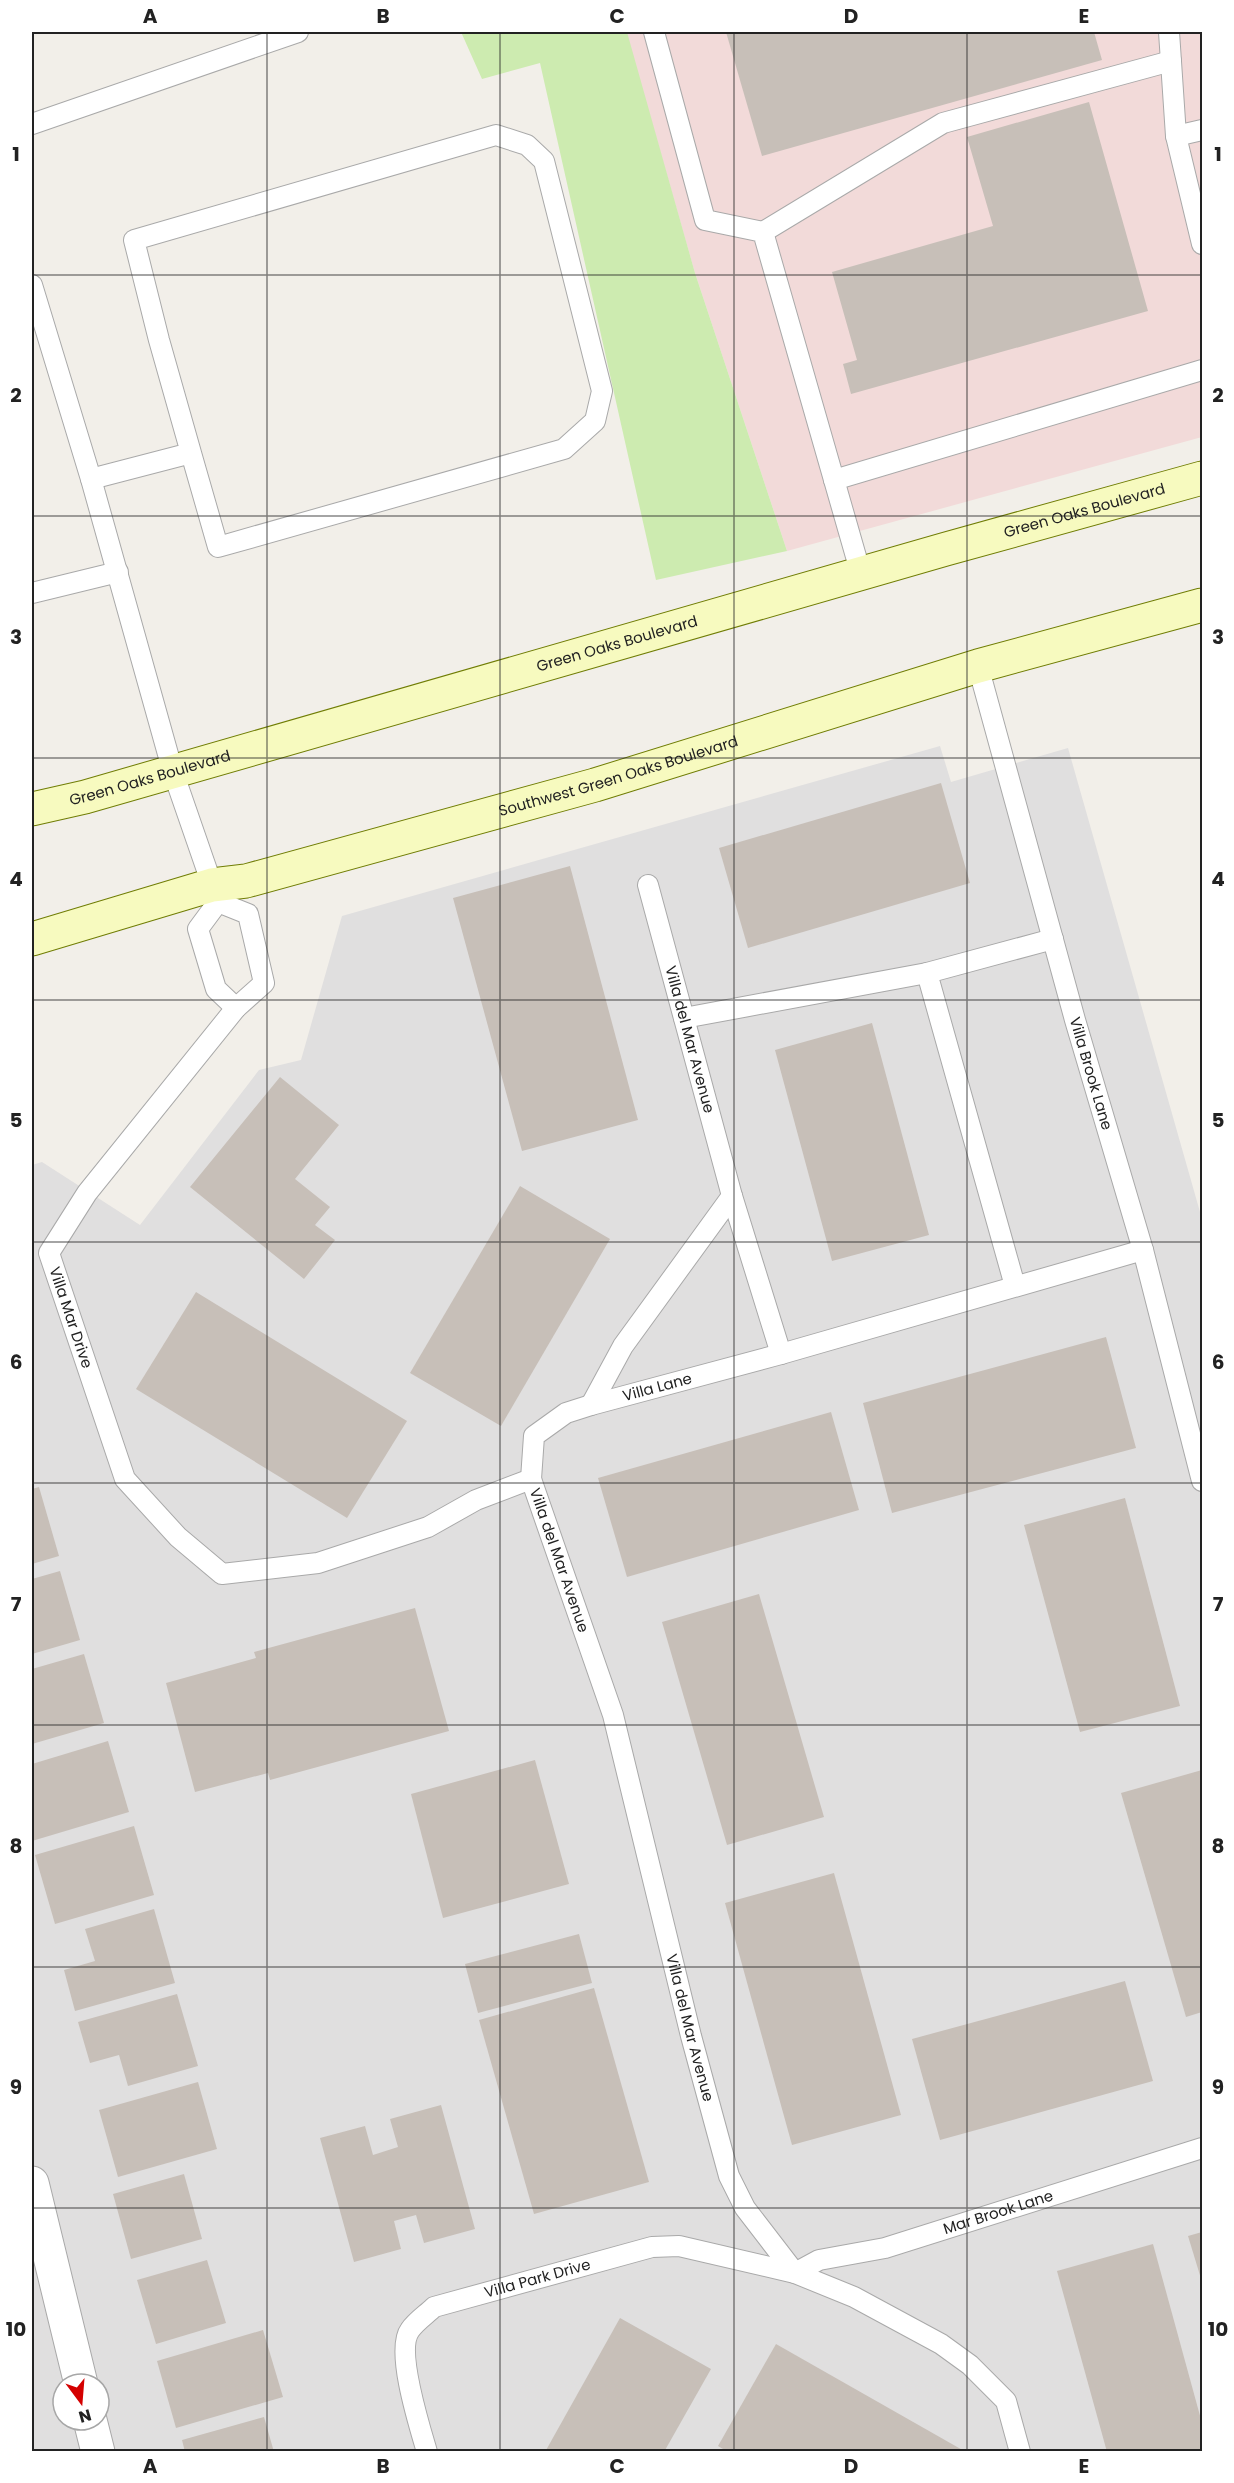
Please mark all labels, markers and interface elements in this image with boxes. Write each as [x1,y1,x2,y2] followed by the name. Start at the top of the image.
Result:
[143,2,158,30] text: A
[376,2,390,30] text: B
[609,2,625,30] text: C
[844,2,858,30] text: D
[1079,2,1089,30] text: E
[12,140,20,168] text: 1
[1214,140,1222,168] text: 1
[10,381,22,409] text: 2
[1212,381,1224,409] text: 2
[1001,478,1167,543] street label: Green Oaks Boulevard
[534,610,700,676] street label: Green Oaks Boulevard
[10,623,22,651] text: 3
[1212,623,1224,651] text: 3
[496,730,741,821] street label: Southwest Green Oaks Boulevard
[67,745,233,810] street label: Green Oaks Boulevard
[9,865,23,893] text: 4
[1211,865,1225,893] text: 4
[660,963,720,1115] street label: Villa del Mar Avenue
[1065,1015,1118,1132] street label: Villa Brook Lane
[10,1106,23,1134] text: 5
[1212,1106,1225,1134] text: 5
[44,1264,98,1371] street label: Villa Mar Drive
[10,1348,22,1376] text: 6
[1212,1348,1224,1376] text: 6
[620,1367,694,1406] street label: Villa Lane
[525,1485,595,1635] street label: Villa del Mar Avenue
[11,1590,22,1618] text: 7
[1213,1590,1224,1618] text: 7
[10,1832,22,1860] text: 8
[1212,1832,1224,1860] text: 8
[661,1952,719,2104] street label: Villa del Mar Avenue
[10,2073,22,2101] text: 9
[1212,2073,1224,2101] text: 9
[940,2185,1056,2239] street label: Mar Brook Lane
[482,2253,593,2303] street label: Villa Park Drive
[6,2315,26,2343] text: 10
[1208,2315,1228,2343] text: 10
[51,2372,111,2432] north arrow
[76,2403,94,2429] text: N
[143,2452,158,2480] text: A
[376,2452,390,2480] text: B
[609,2452,625,2480] text: C
[844,2452,858,2480] text: D
[1079,2452,1089,2480] text: E

